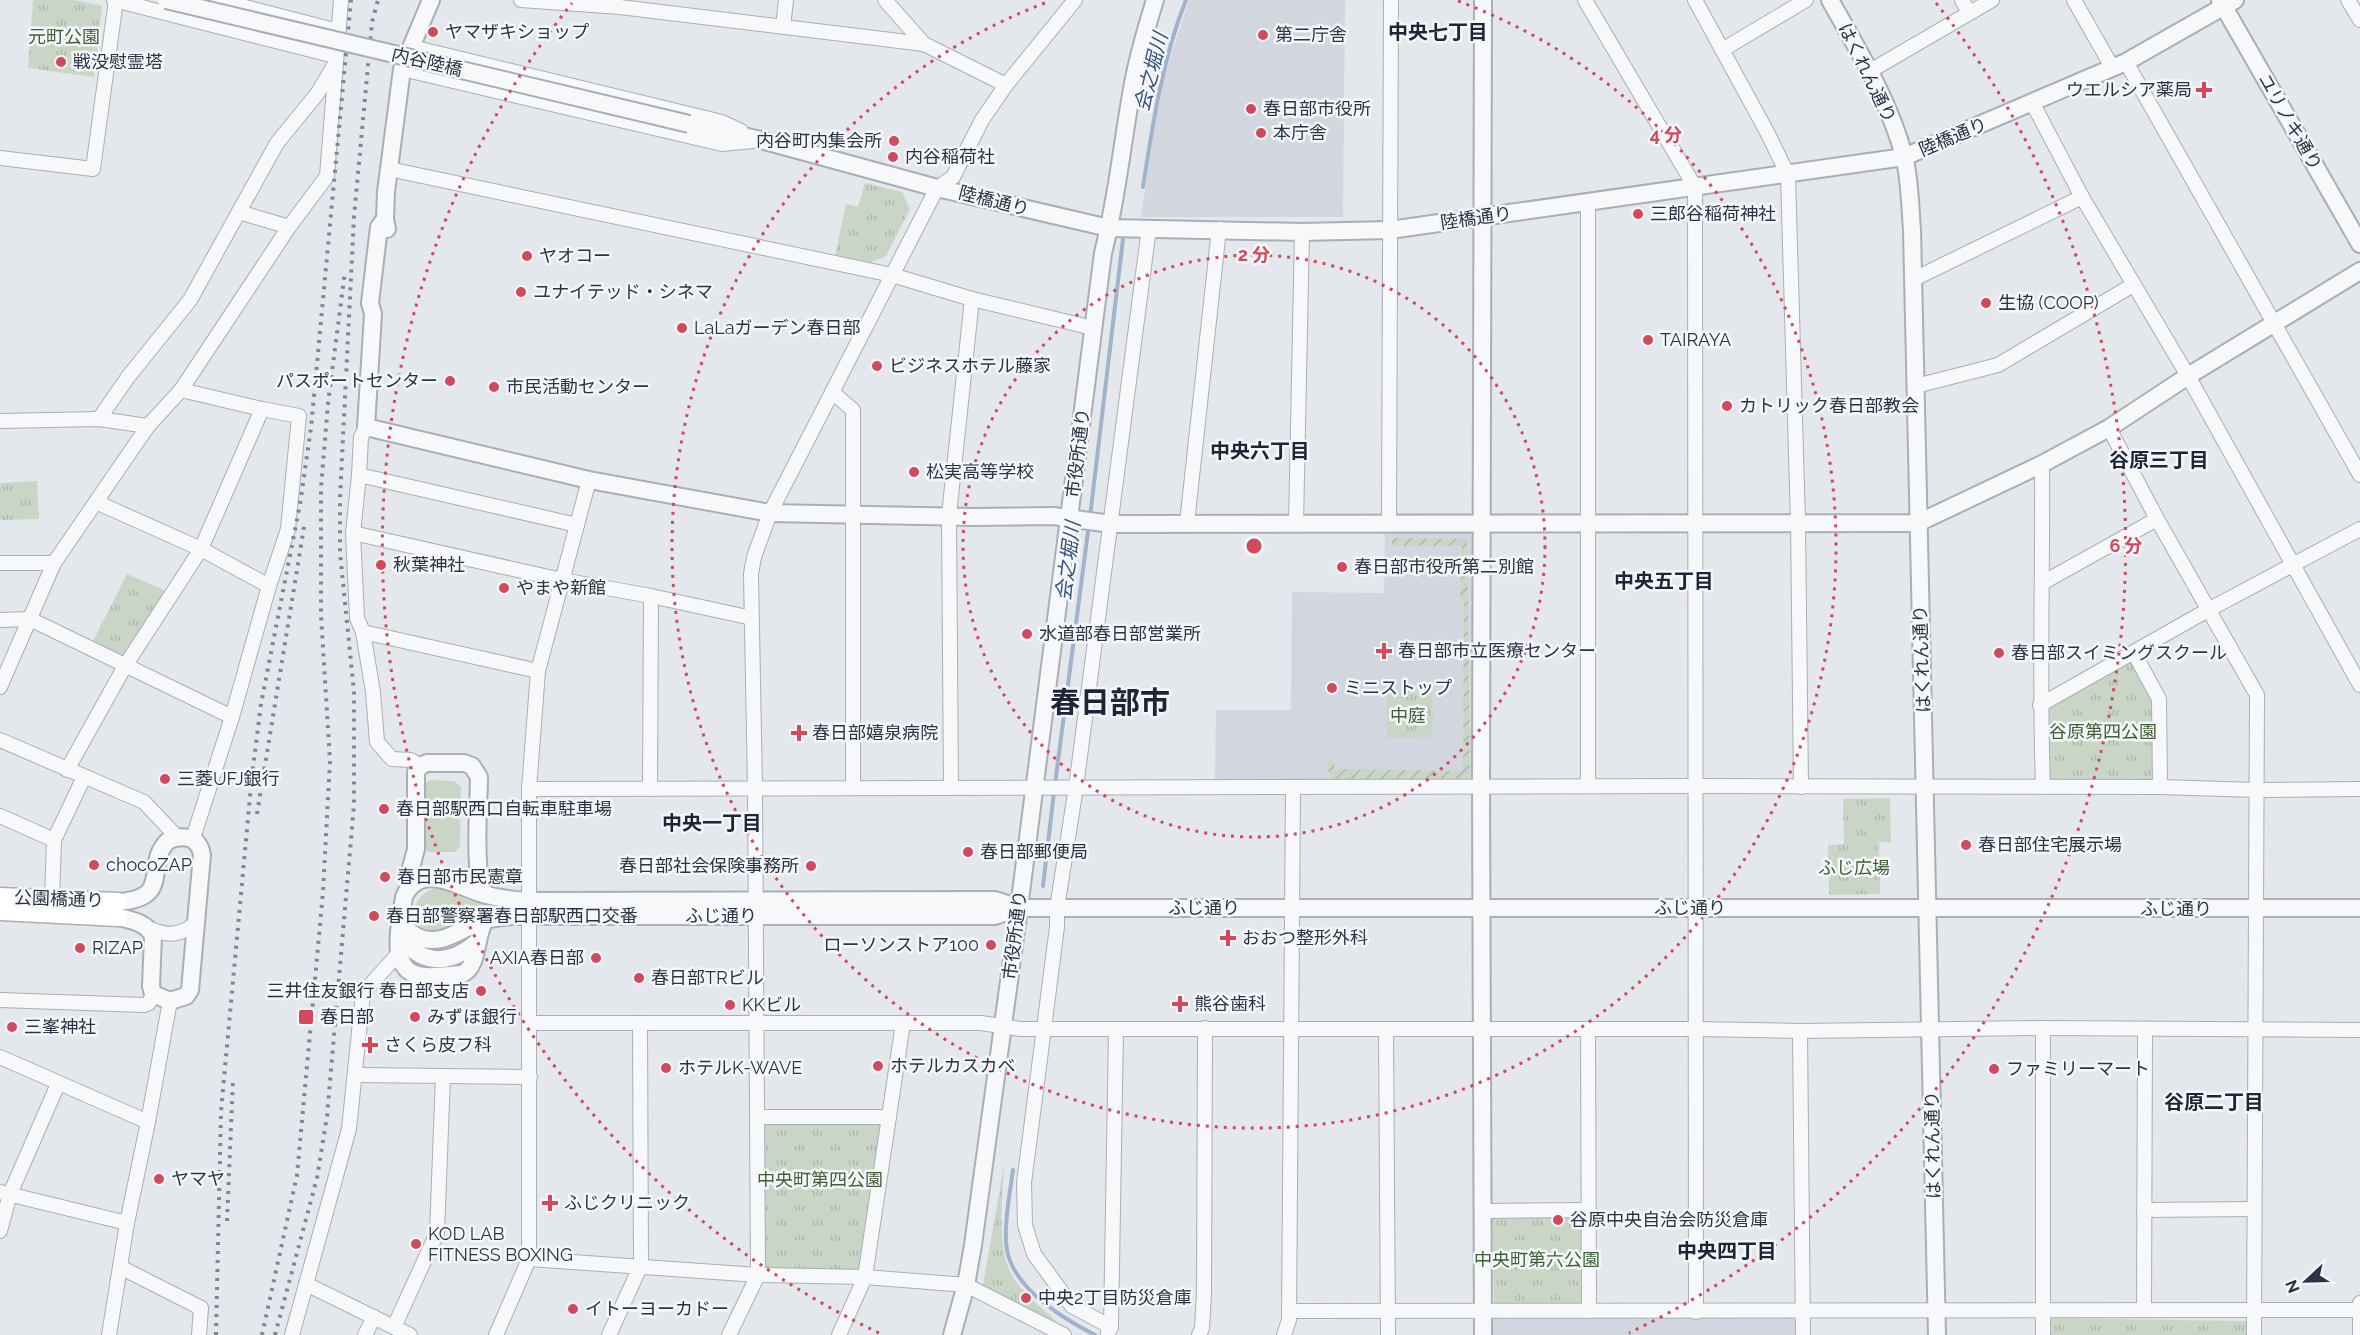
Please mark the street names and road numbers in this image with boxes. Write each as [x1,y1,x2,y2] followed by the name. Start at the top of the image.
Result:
[1834,20,1901,126] street label: はくれん通り
[390,43,465,80] street label: 内谷陸橋
[2254,70,2327,174] street label: ユリノキ通り
[1916,113,1990,160] street label: 陸橋通り
[957,182,1032,219] street label: 陸橋通り
[1439,202,1513,233] street label: 陸橋通り
[1062,407,1093,499] street label: 市役所通り
[1909,605,1934,713] street label: はくれん通り
[14,886,104,911] street label: 公園橋通り
[999,889,1030,981] street label: 市役所通り
[1168,897,1240,918] street label: ふじ通り
[1654,897,1726,918] street label: ふじ通り
[2140,898,2212,919] street label: ふじ通り
[685,905,757,926] street label: ふじ通り
[1921,1091,1944,1199] street label: はくれん通り

